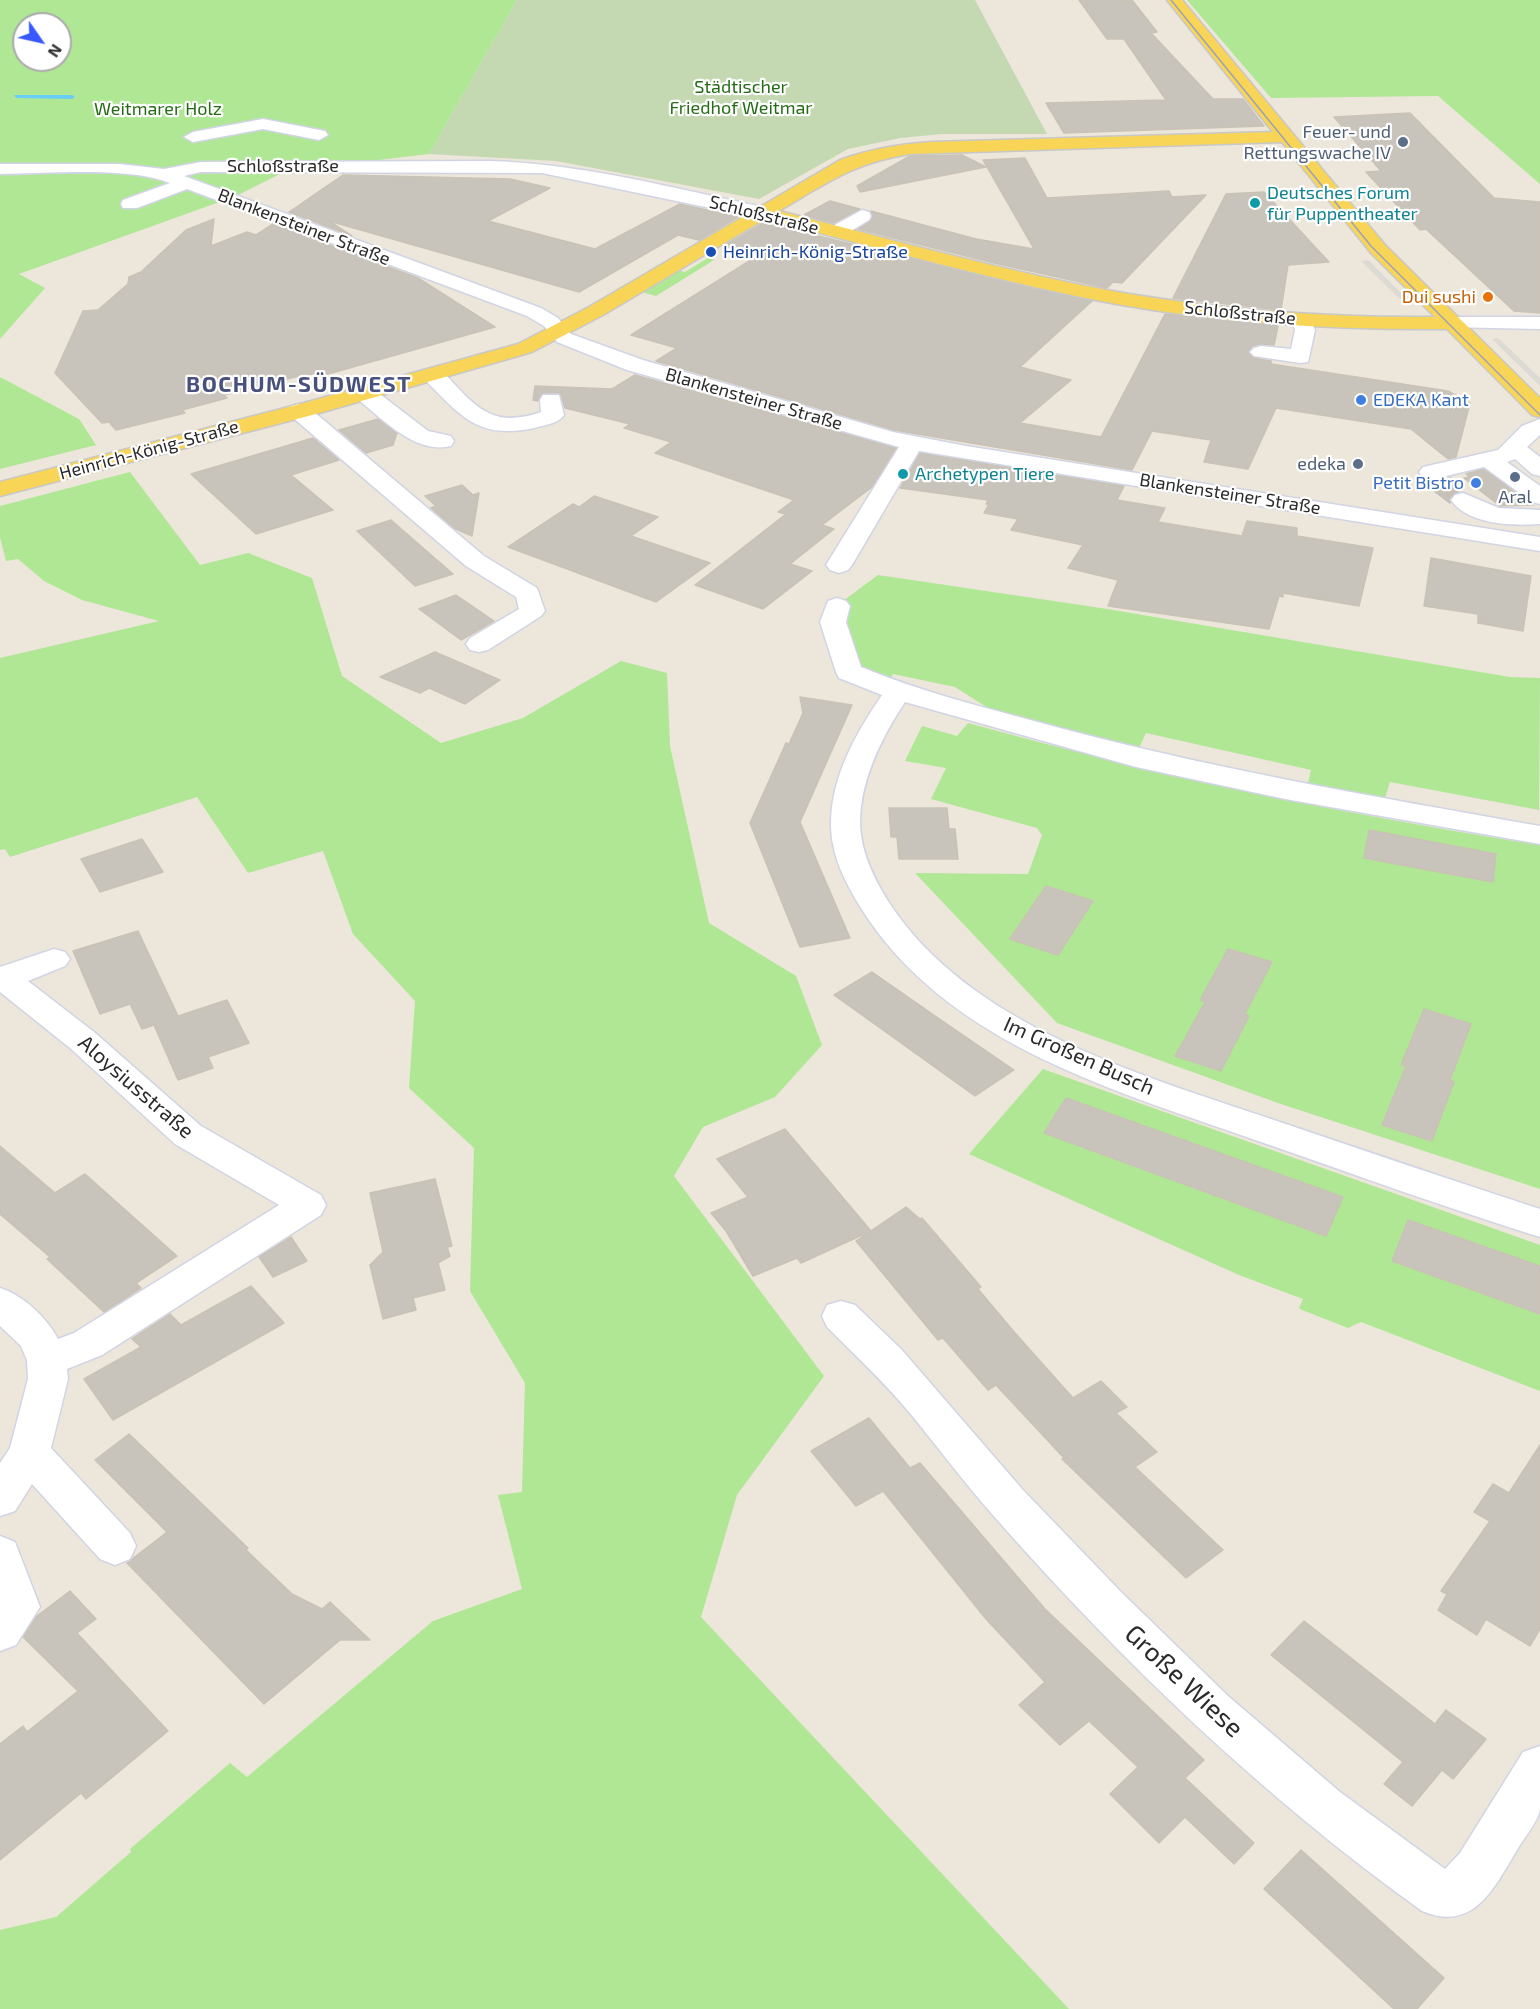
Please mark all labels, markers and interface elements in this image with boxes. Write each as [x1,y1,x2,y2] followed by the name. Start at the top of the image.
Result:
[12,12,72,72] north arrow
[45,41,67,61] text: N
[669,76,813,118] park label: Städtischer Friedhof Weitmar
[94,98,222,120] park label: Weitmarer Holz
[1243,121,1391,164] place label: Feuer- und Rettungswache IV
[1396,135,1410,149] marker: Feuer- und Rettungswache IV
[227,155,339,177] street label: Schloßstraße
[1267,182,1418,224] place label: Deutsches Forum für Puppentheater
[215,184,393,270] street label: Blankensteiner Straße
[707,191,821,239] street label: Schloßstraße
[1248,196,1262,210] marker: Deutsches Forum für Puppentheater
[723,241,908,263] place label: Heinrich-König-Straße
[704,245,718,259] marker: Heinrich-König-Straße
[1402,286,1476,308] place label: Dui sushi
[1481,290,1495,304] marker: Dui sushi
[1183,296,1297,330] street label: Schloßstraße
[663,363,845,435] street label: Blankensteiner Straße
[186,372,412,398] district label: BOCHUM-SÜDWEST
[1373,389,1469,411] place label: EDEKA Kant
[1354,393,1368,407] marker: EDEKA Kant
[57,416,241,484] street label: Heinrich-König-Straße
[1297,453,1346,475] place label: edeka
[1351,457,1365,471] marker: edeka
[915,463,1054,485] place label: Archetypen Tiere
[896,467,910,481] marker: Archetypen Tiere
[1138,469,1322,519] street label: Blankensteiner Straße
[1508,470,1522,484] marker: Aral
[1373,472,1464,494] place label: Petit Bistro
[1469,476,1483,490] marker: Petit Bistro
[1498,486,1532,508] place label: Aral
[1000,1011,1158,1101] street label: Im Großen Busch
[73,1030,199,1144] street label: Aloysiusstraße
[1118,1618,1250,1744] street label: Große Wiese

